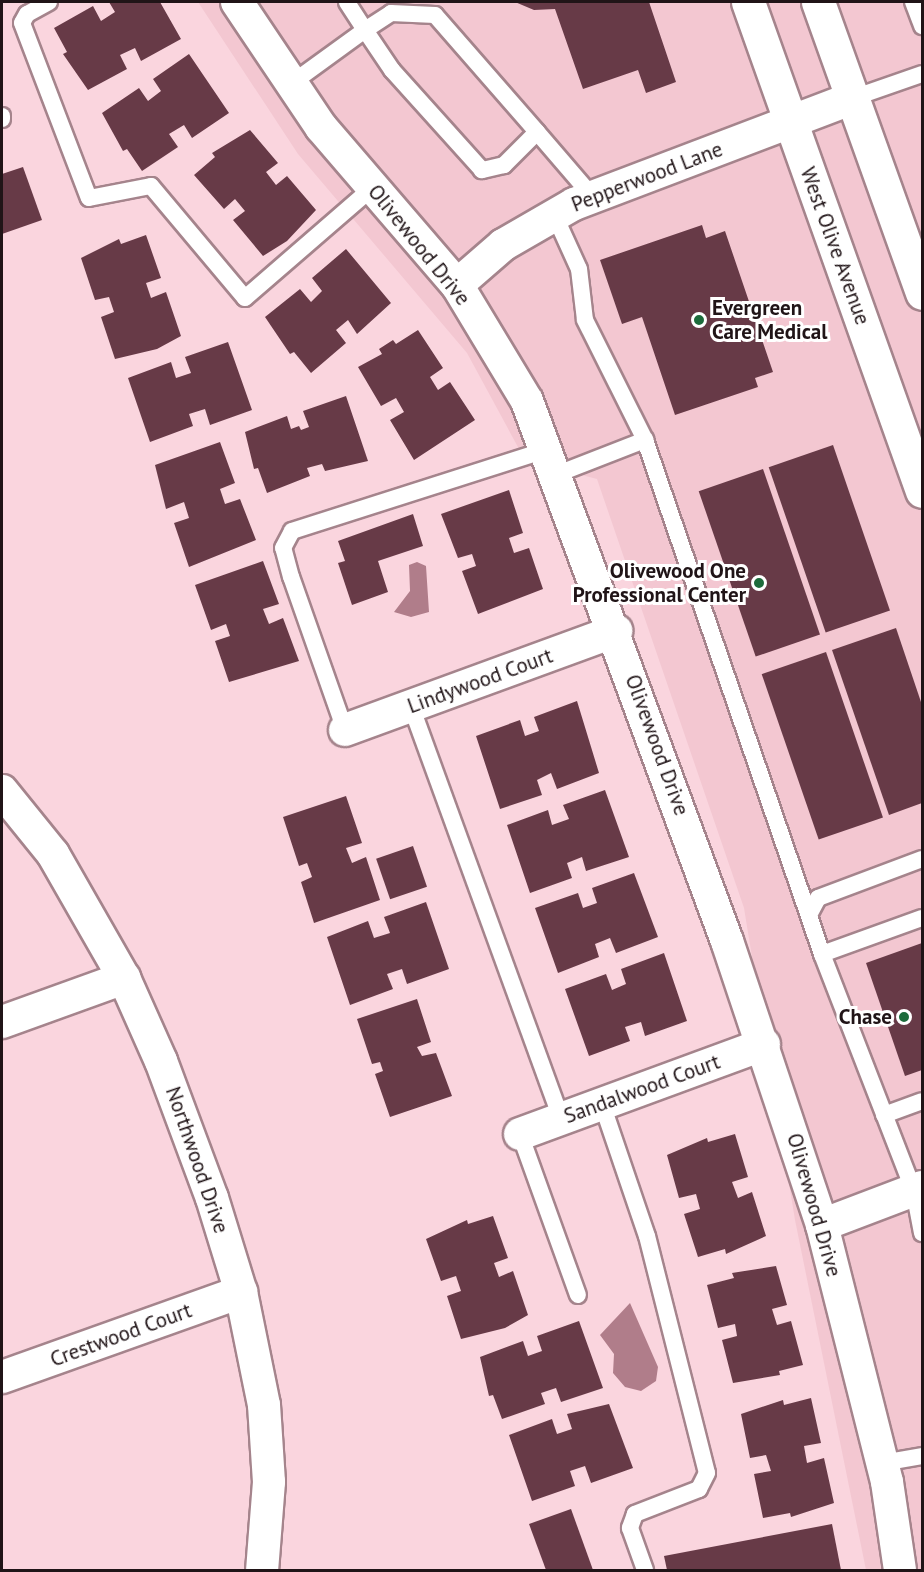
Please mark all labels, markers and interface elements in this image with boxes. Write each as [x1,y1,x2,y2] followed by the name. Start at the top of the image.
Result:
[568,137,726,217] street label: Pepperwood Lane
[795,163,875,329] street label: West Olive Avenue
[363,180,475,310] street label: Olivewood Drive
[712,295,827,345] place label: Evergreen Care Medical
[690,311,708,329] marker: Evergreen Care Medical
[573,558,746,608] place label: Olivewood One Professional Center
[750,574,768,592] marker: Olivewood One Professional Center
[404,643,556,719] street label: Lindywood Court
[620,671,694,819] street label: Olivewood Drive
[839,1004,892,1030] place label: Chase
[897,1010,911,1024] marker: Chase
[561,1049,723,1129] street label: Sandalwood Court
[160,1083,234,1237] street label: Northwood Drive
[781,1130,847,1280] street label: Olivewood Drive
[47,1298,195,1372] street label: Crestwood Court

